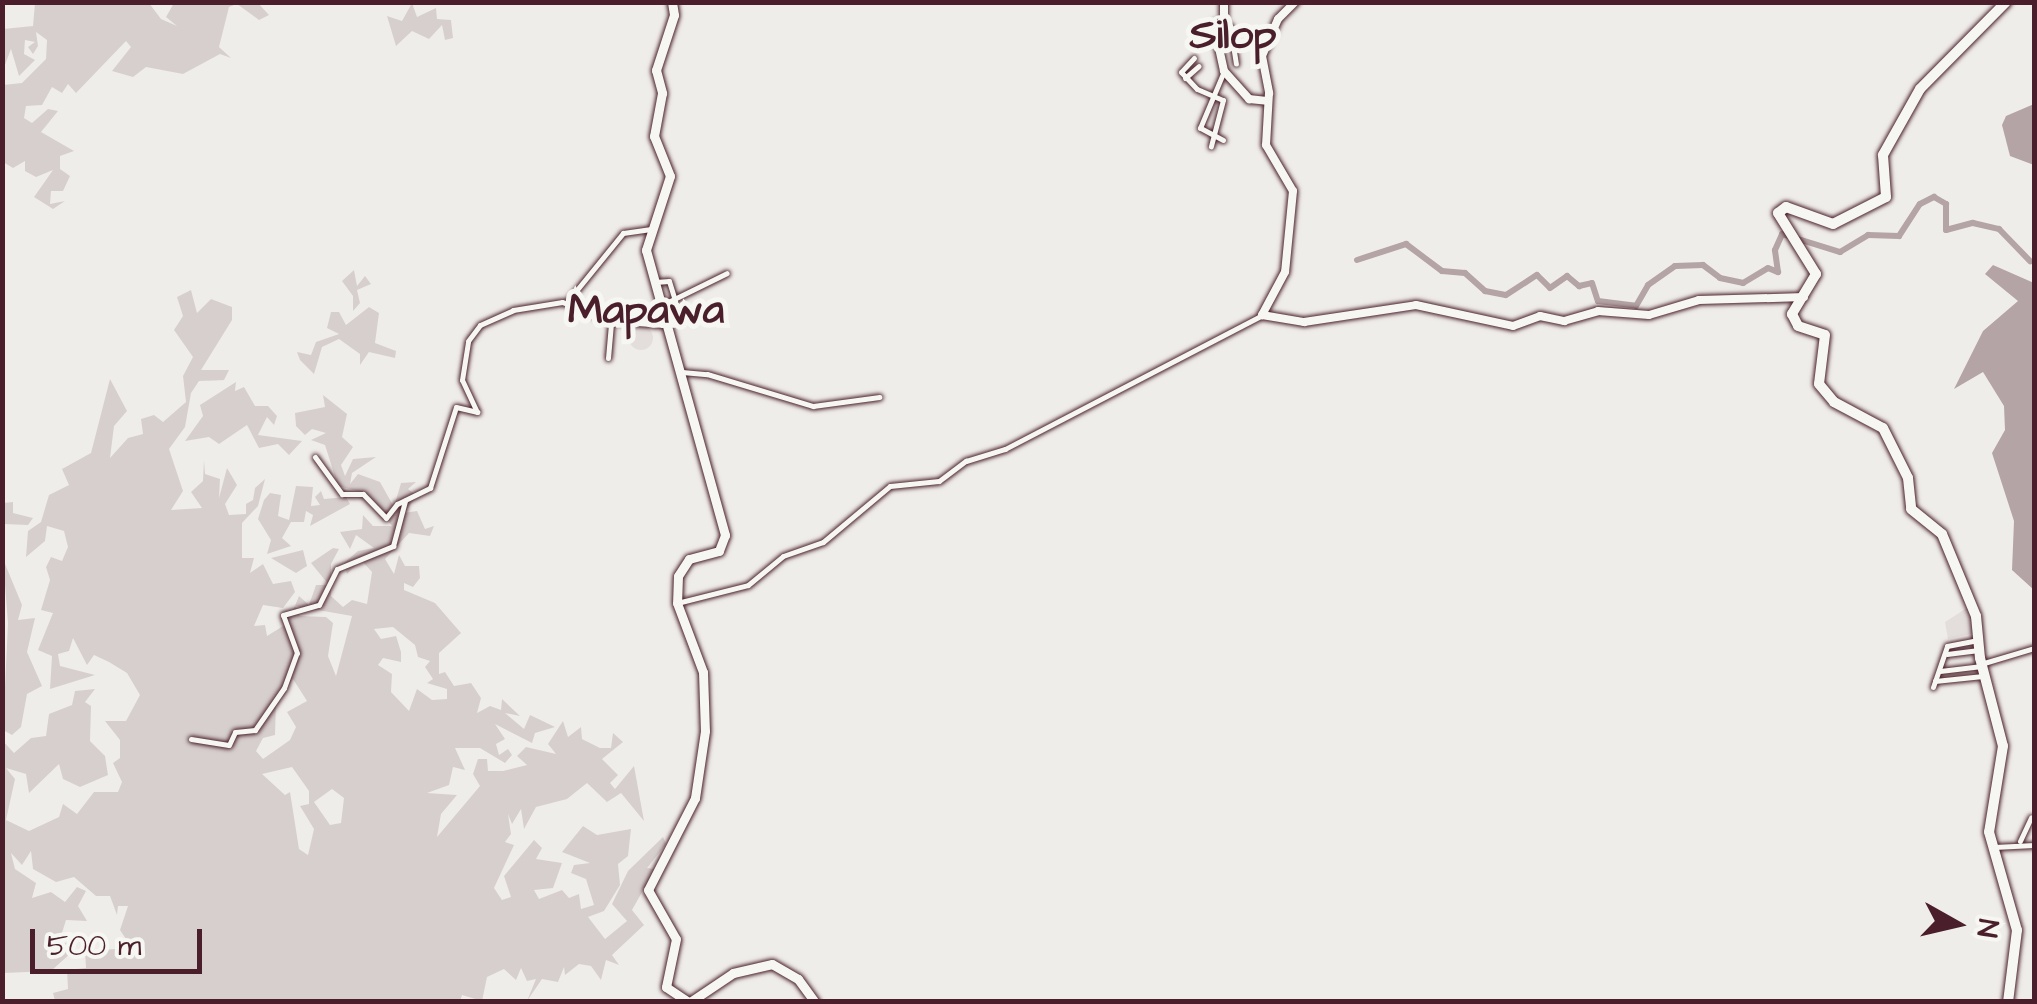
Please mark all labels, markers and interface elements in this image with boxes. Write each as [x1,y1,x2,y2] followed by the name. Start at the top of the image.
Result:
[1190,11,1276,61] district label: Silop
[568,286,724,336] district label: Mapawa
[1907,874,2007,974] north arrow
[35,909,208,971] scale bar
[1967,917,2008,940] text: N
[47,925,141,967] text: 500 m

